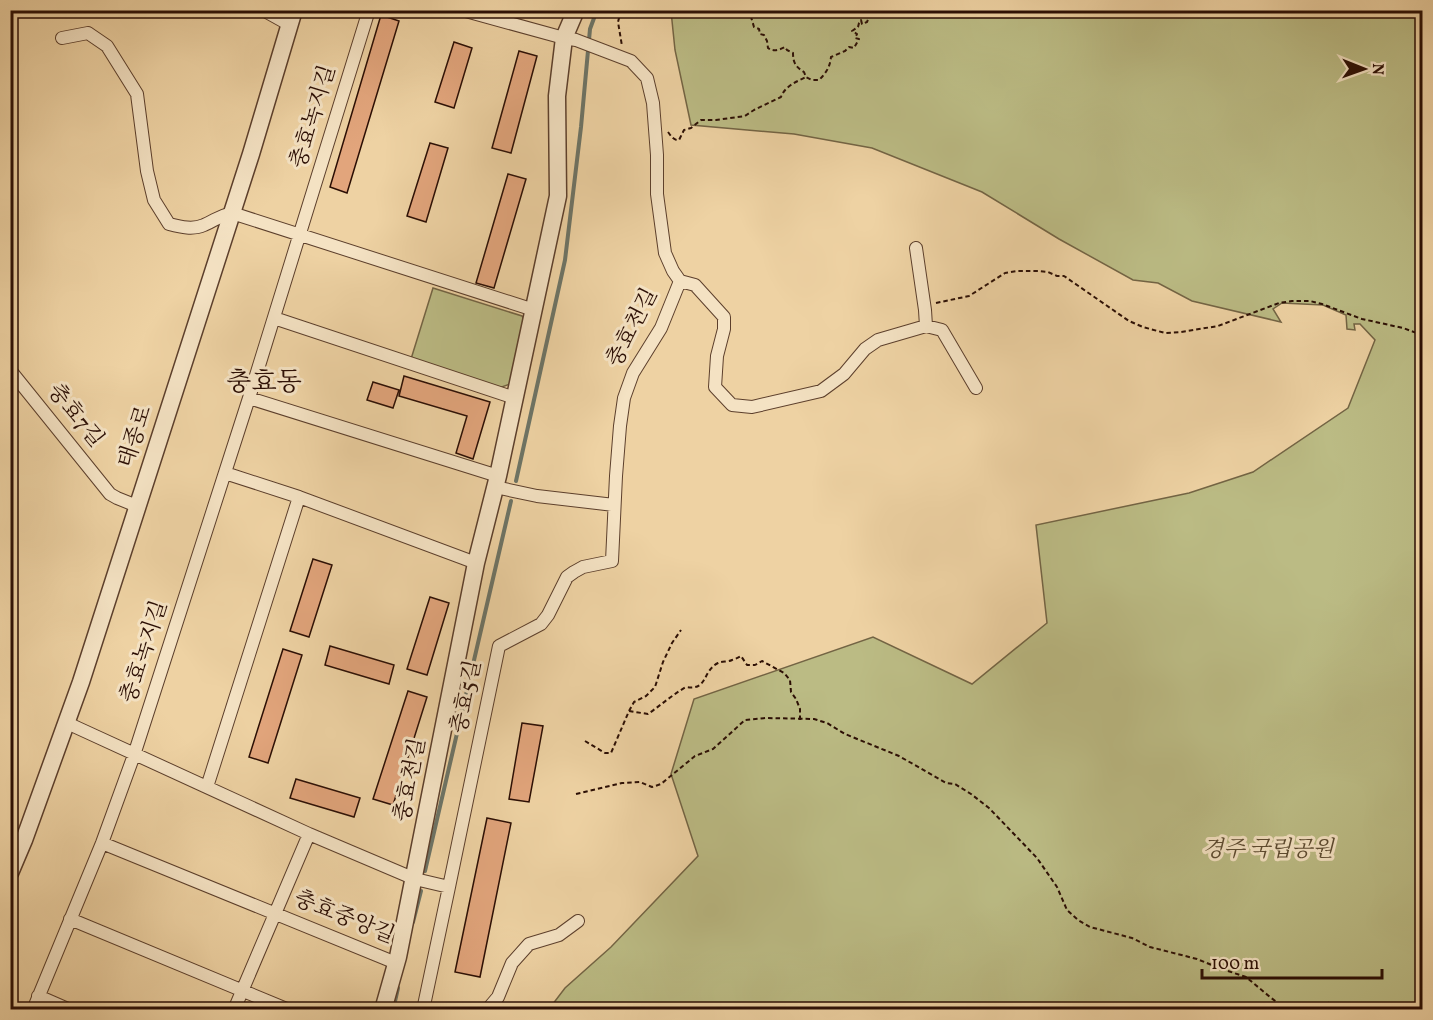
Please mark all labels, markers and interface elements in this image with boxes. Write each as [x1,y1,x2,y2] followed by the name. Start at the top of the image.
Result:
[1334,39,1394,99] north arrow
[284,62,344,172] street label: 충효녹지길
[1366,63,1388,76] text: N
[600,283,666,373] street label: 충효천길
[226,365,302,401] district label: 충효동
[40,377,110,455] street label: 충효7길
[111,402,161,472] street label: 태종로
[114,597,176,707] street label: 충효녹지길
[444,657,490,737] street label: 충효5길
[388,735,434,825] street label: 충효천길
[1202,835,1335,866] park label: 경주 국립공원
[289,884,399,952] street label: 충효중앙길
[1202,942,1382,980] scale bar
[1211,952,1260,977] text: 100 m

